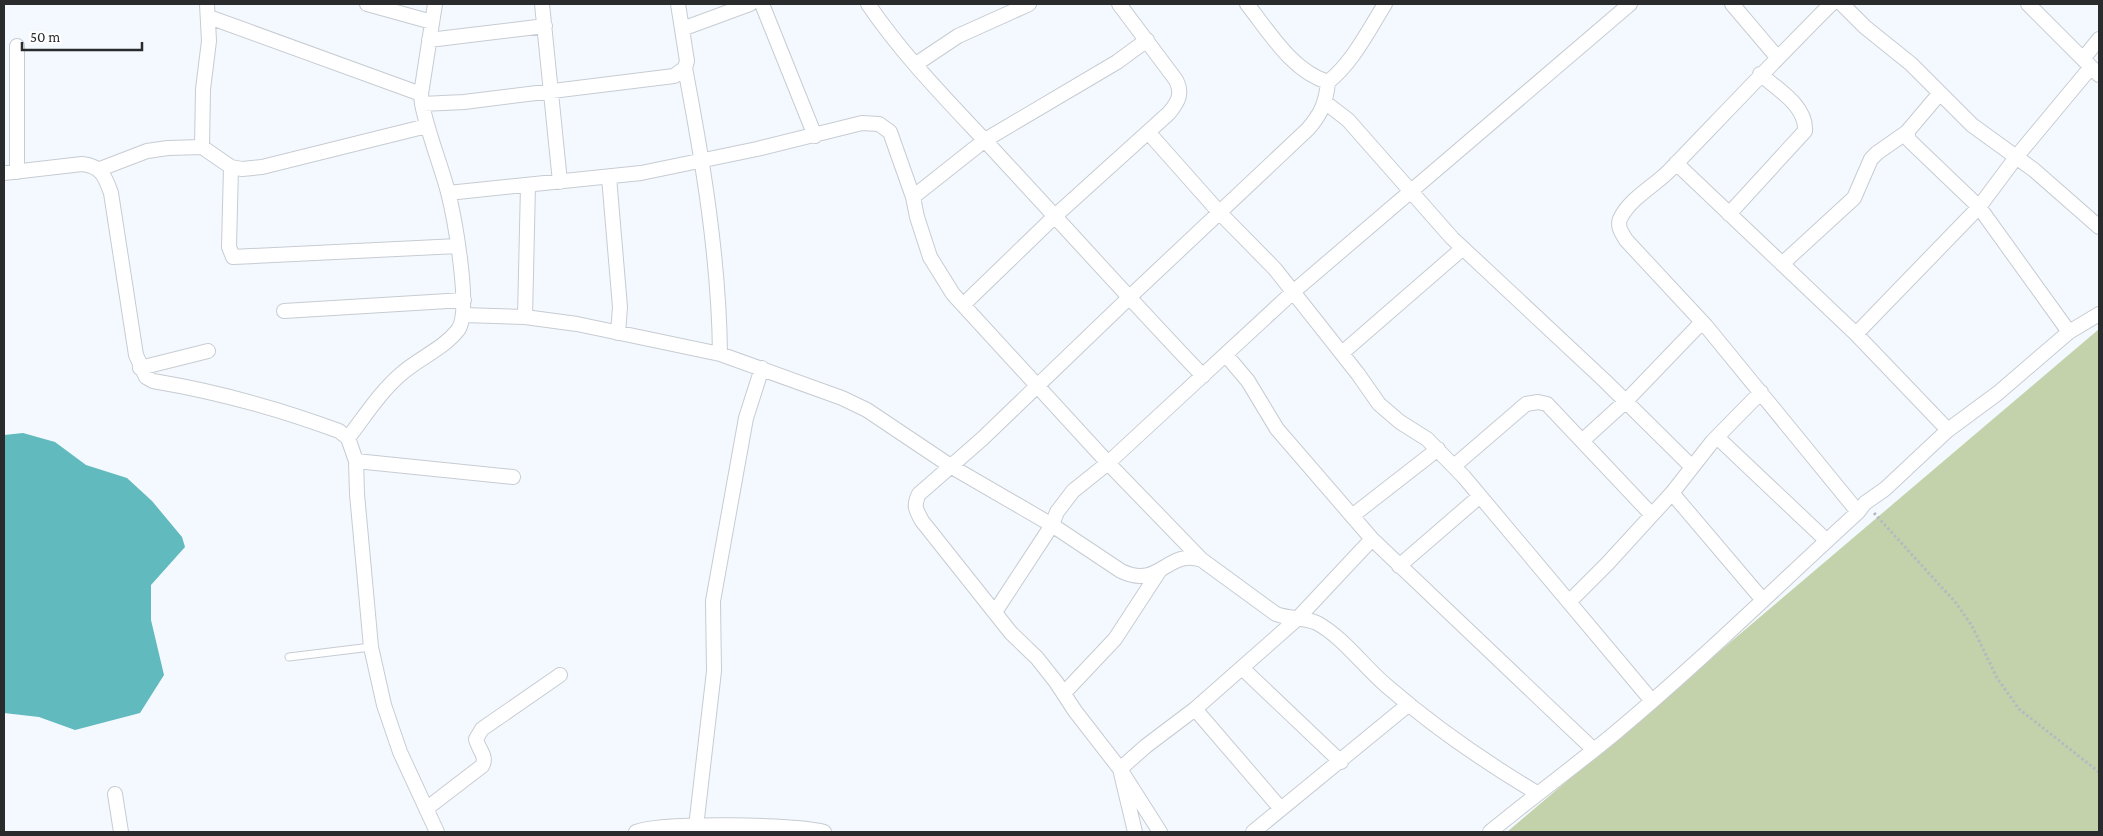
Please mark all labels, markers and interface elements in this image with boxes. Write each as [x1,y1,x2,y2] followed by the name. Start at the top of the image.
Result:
[22,20,142,52] scale bar
[30,29,60,45] text: 50 m

